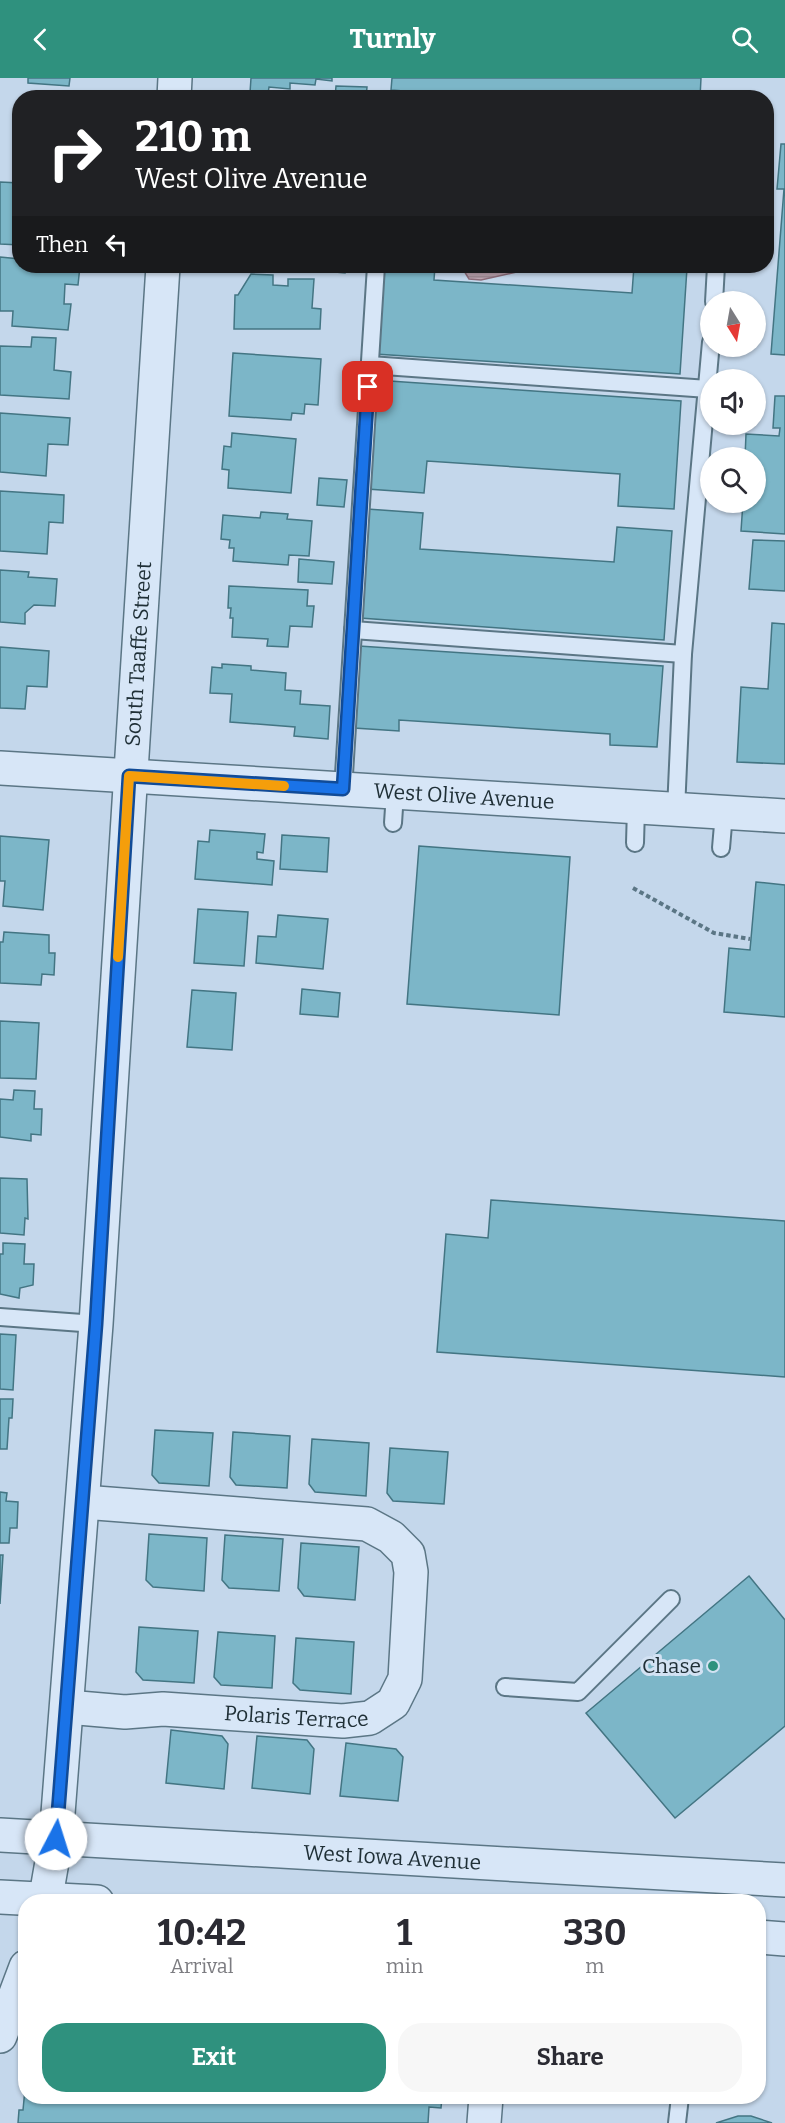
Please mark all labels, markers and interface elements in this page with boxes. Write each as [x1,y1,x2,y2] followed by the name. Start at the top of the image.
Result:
[24,23,57,56] icon: back
[349,23,436,55] text: Turnly
[728,23,761,56] icon: search
[135,112,251,162] text: 210 m
[36,114,114,192] icon: right
[135,163,368,195] text: West Olive Avenue
[100,228,133,261] icon: left
[36,231,88,258] text: Then
[700,291,766,357] north arrow
[700,291,766,513] map controls
[342,361,393,412] pin
[700,369,766,435] button: sound
[351,370,384,403] icon: arrive
[700,447,766,513] button: search
[120,560,157,747] street label: South Taaffe Street
[373,778,555,815] street label: West Olive Avenue
[642,1653,701,1679] place label: Chase
[706,1659,720,1673] marker: Chase
[223,1700,370,1734] street label: Polaris Terrace
[24,1807,88,1871] position arrow
[303,1839,482,1876] street label: West Iowa Avenue
[157,1911,246,1955] text: 10:42
[397,1911,412,1955] text: 1
[563,1911,627,1955] text: 330
[170,1954,234,1978] text: Arrival
[386,1954,423,1978] text: min
[585,1954,604,1978] text: m
[42,2023,386,2092] button: Exit
[398,2023,742,2092] button: Share

